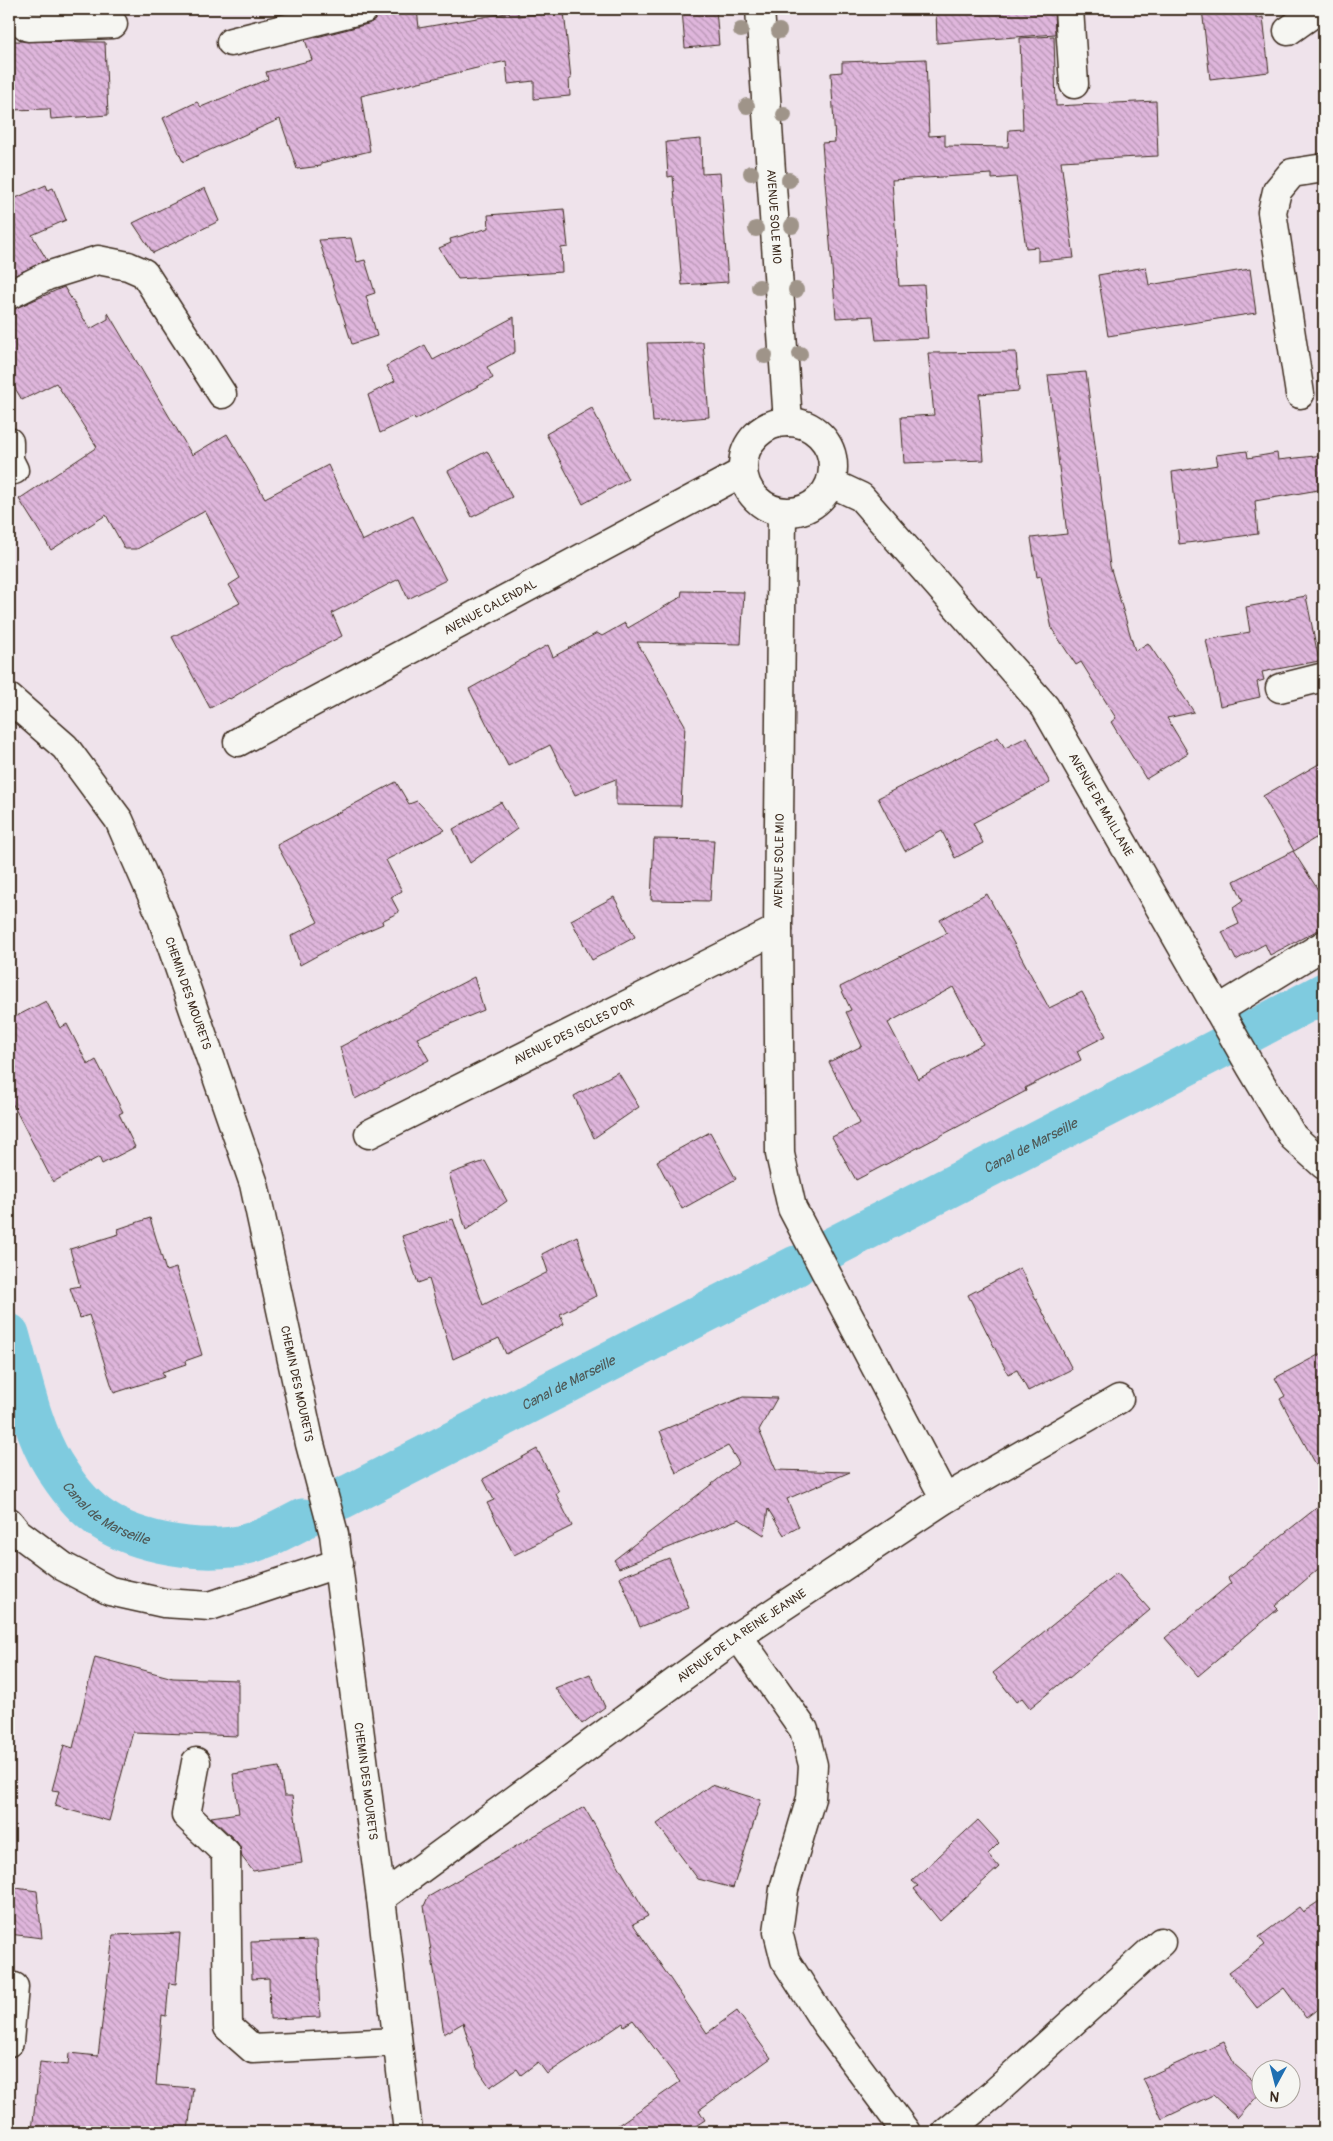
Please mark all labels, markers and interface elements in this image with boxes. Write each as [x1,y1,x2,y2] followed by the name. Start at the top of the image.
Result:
[763,169,784,265] street label: AVENUE SOLE MIO
[441,576,540,639] street label: AVENUE CALENDAL
[1065,751,1136,859] street label: AVENUE DE MAILLANE
[771,813,788,908] street label: AVENUE SOLE MIO
[161,935,214,1052] street label: CHEMIN DES MOURETS
[511,995,637,1068] street label: AVENUE DES ISCLES D'OR
[981,1114,1082,1177] water label: Canal de Marseille
[277,1324,316,1443] street label: CHEMIN DES MOURETS
[518,1351,620,1414] water label: Canal de Marseille
[58,1478,153,1549] water label: Canal de Marseille
[674,1586,809,1686] street label: AVENUE DE LA REINE JEANNE
[350,1721,380,1841] street label: CHEMIN DES MOURETS
[1250,2058,1300,2108] north arrow
[1269,2087,1280,2105] text: N

